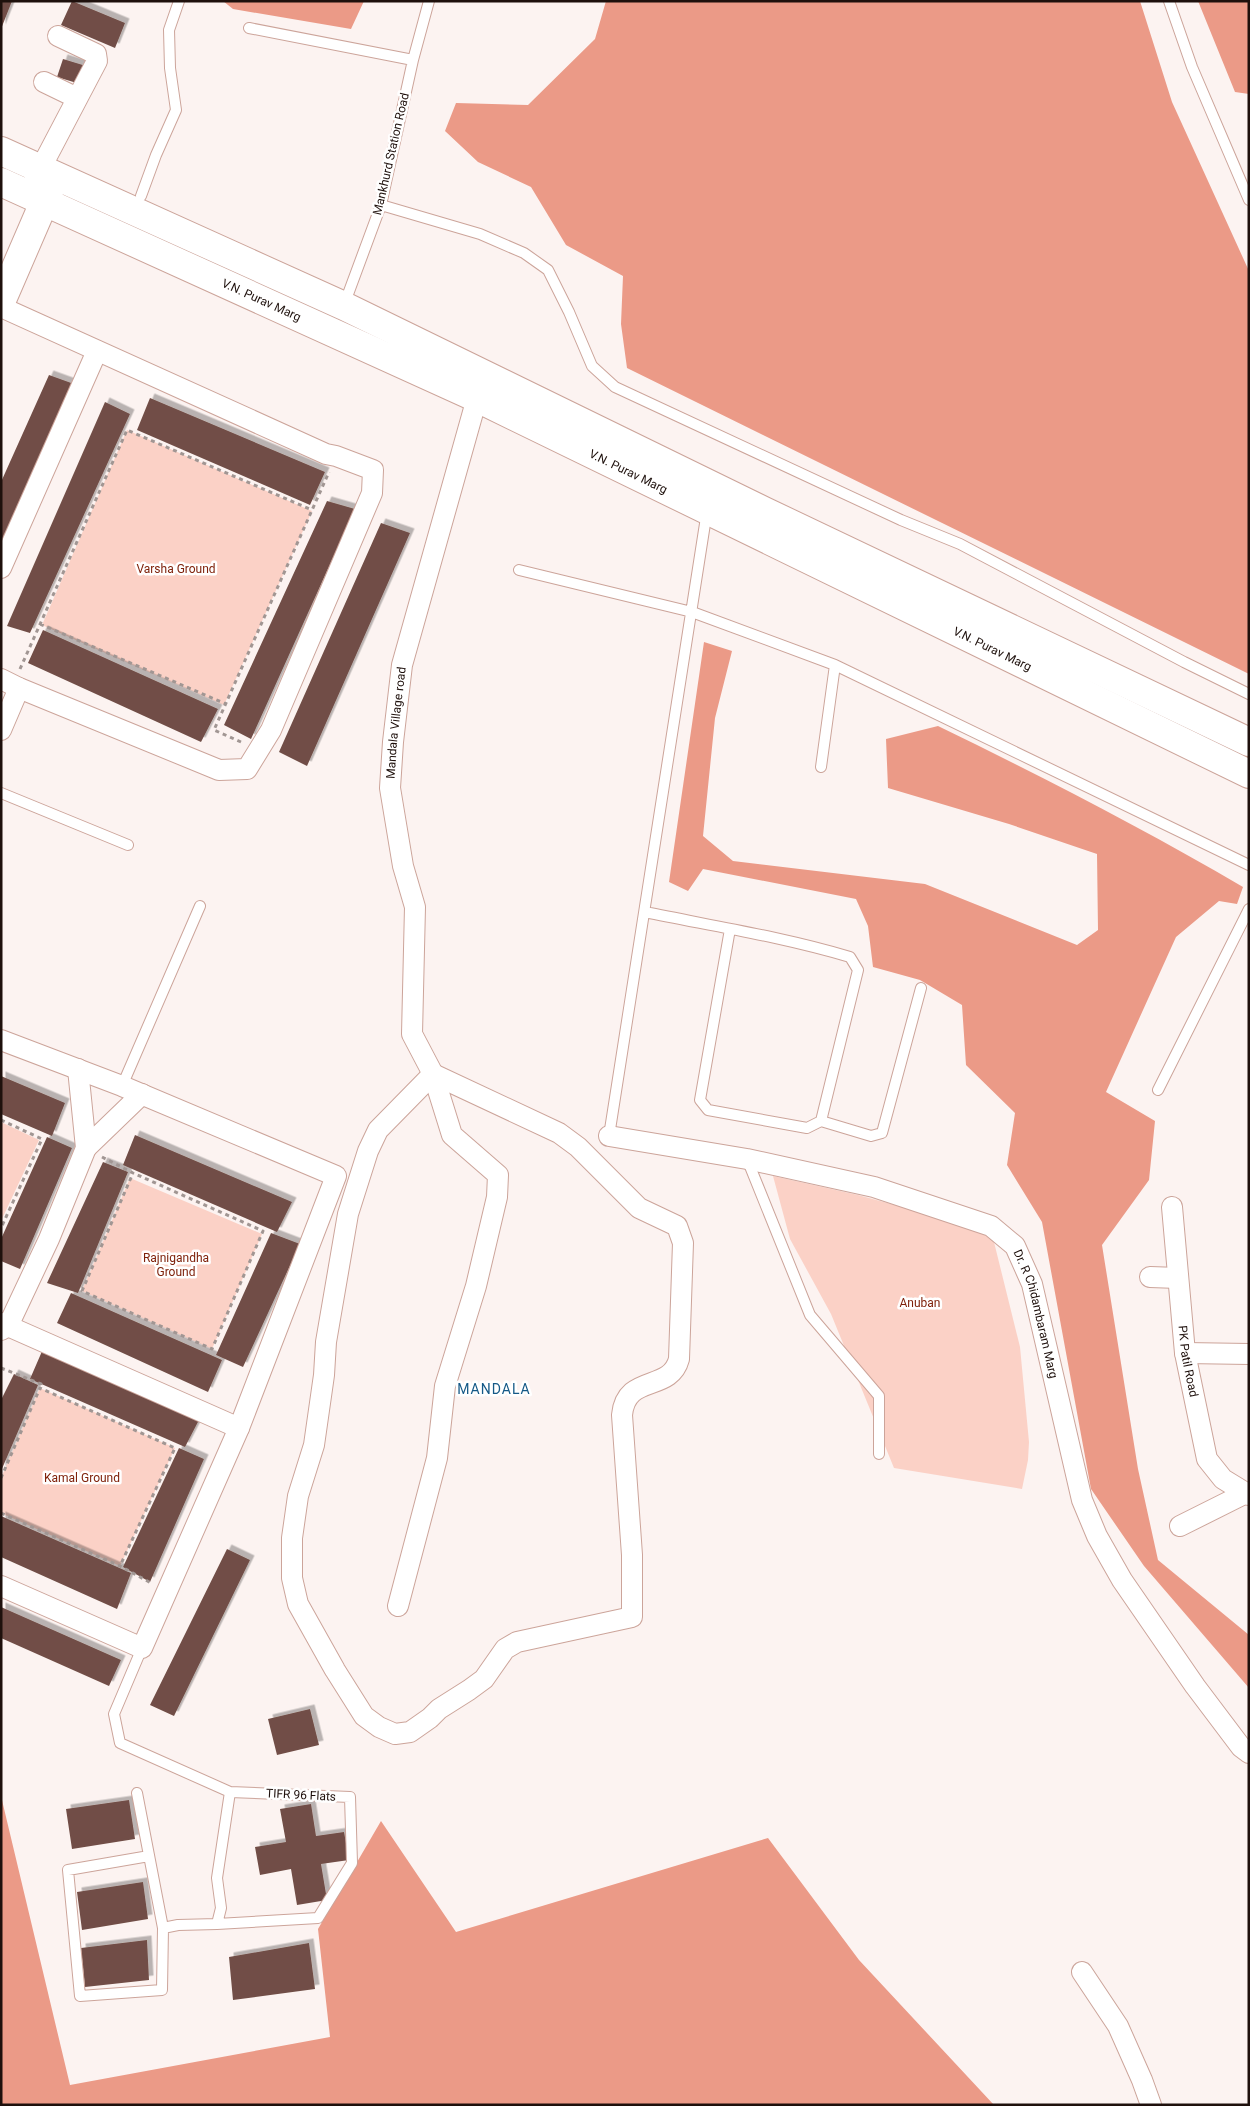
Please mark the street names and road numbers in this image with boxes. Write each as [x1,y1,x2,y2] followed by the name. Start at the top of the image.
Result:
[370,92,412,216] street label: Mankhurd Station Road
[220,276,303,324] street label: V.N. Purav Marg
[587,447,670,497] street label: V.N. Purav Marg
[951,624,1034,674] street label: V.N. Purav Marg
[384,666,409,779] street label: Mandala Village road
[1010,1247,1061,1380] street label: Dr. R Chidambaram Marg
[1176,1325,1201,1398] street label: PK Patil Road
[266,1786,336,1804] street label: TIFR 96 Flats

